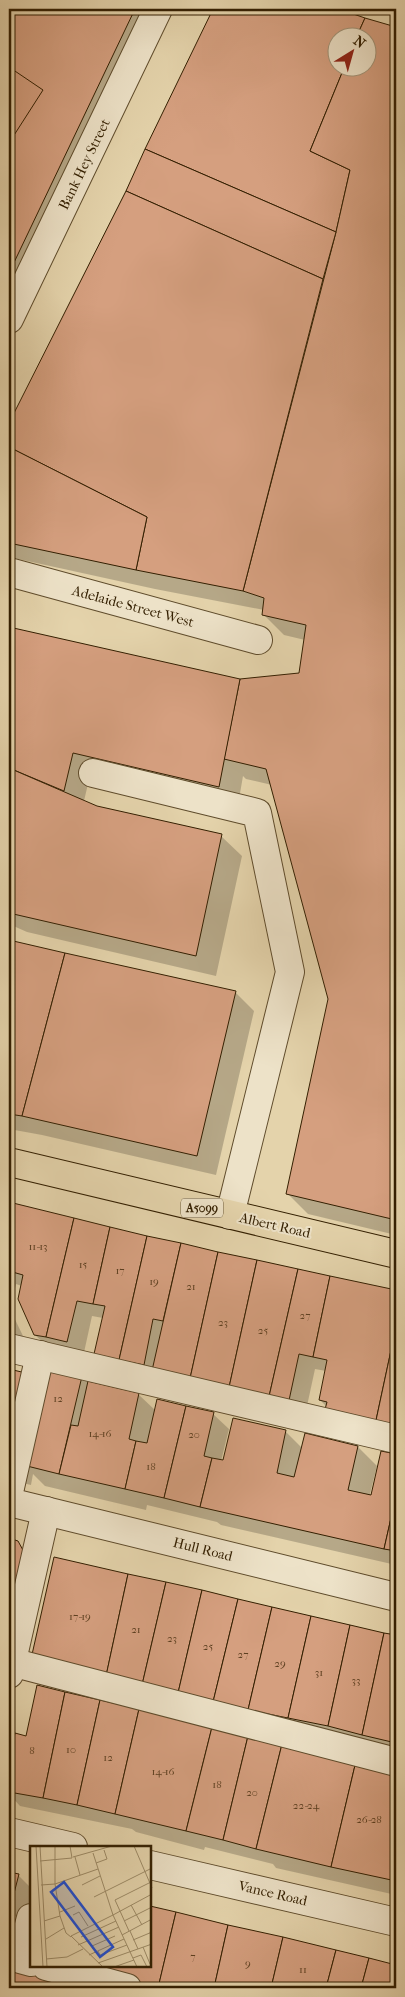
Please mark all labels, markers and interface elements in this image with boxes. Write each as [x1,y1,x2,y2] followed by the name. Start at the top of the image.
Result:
[328,28,378,78] north arrow
[350,32,369,52] text: N
[55,116,114,212] street label: Bank Hey Street
[69,582,196,631] street label: Adelaide Street West
[181,1198,223,1218] road number: A5099
[237,1209,312,1242] street label: Albert Road
[28,1240,48,1253] house number: 11-13
[79,1258,88,1271] house number: 15
[115,1264,125,1277] house number: 17
[149,1275,159,1288] house number: 19
[186,1280,196,1293] house number: 21
[300,1309,310,1322] house number: 27
[218,1316,228,1329] house number: 23
[258,1324,268,1337] house number: 25
[53,1392,63,1405] house number: 12
[88,1427,112,1440] house number: 14-16
[188,1428,200,1441] house number: 20
[146,1460,156,1473] house number: 18
[171,1534,235,1565] street label: Hull Road
[69,1610,91,1623] house number: 17-19
[131,1623,141,1636] house number: 21
[167,1632,177,1645] house number: 23
[203,1640,213,1653] house number: 25
[238,1648,248,1661] house number: 27
[274,1657,286,1670] house number: 29
[315,1666,323,1679] house number: 31
[351,1674,361,1687] house number: 33
[66,1743,76,1756] house number: 10
[29,1744,35,1757] house number: 8
[103,1751,113,1764] house number: 12
[151,1765,175,1778] house number: 14-16
[212,1778,222,1791] house number: 18
[246,1786,258,1799] house number: 20
[293,1799,320,1812] house number: 22-24
[356,1813,382,1826] house number: 26-28
[30,1846,151,1967] inset map
[236,1877,309,1910] street label: Vance Road
[190,1950,196,1963] house number: 7
[245,1957,251,1970] house number: 9
[299,1963,307,1976] house number: 11

